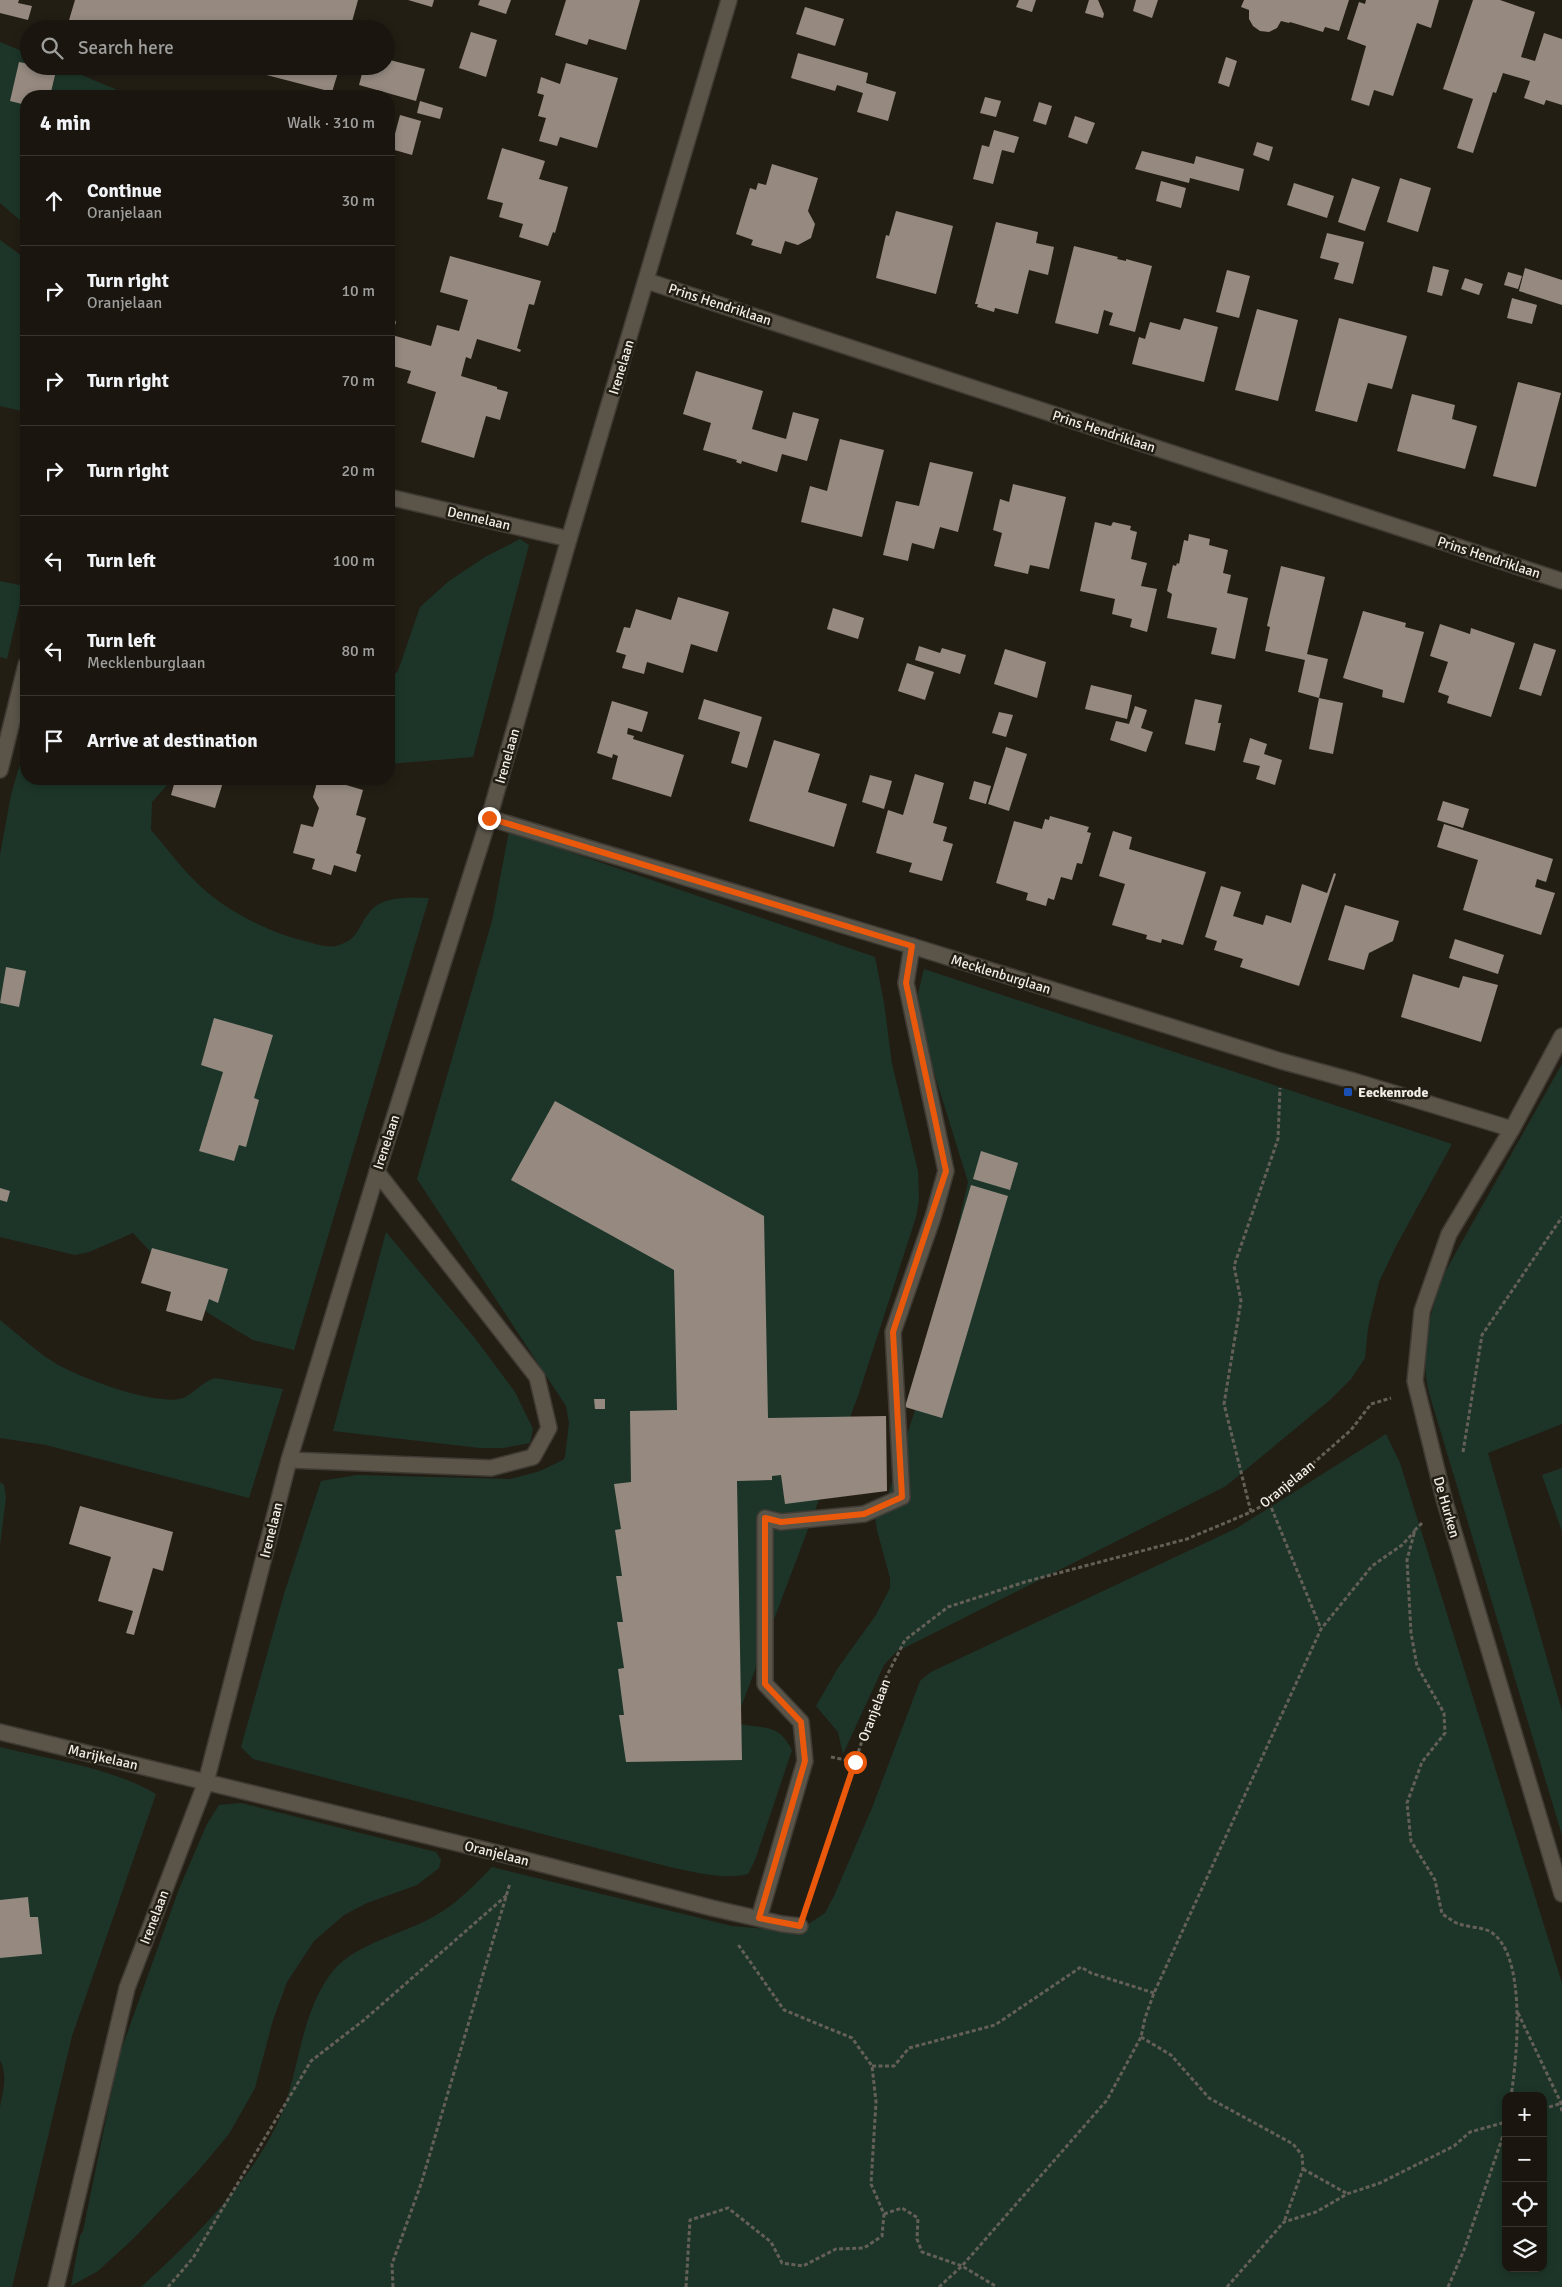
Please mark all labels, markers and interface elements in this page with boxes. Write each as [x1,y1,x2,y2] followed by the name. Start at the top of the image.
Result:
[20,20,395,75] search box
[38,34,66,62] icon: search
[78,36,174,60] text: Search here
[40,110,91,136] text: 4 min
[287,113,375,133] text: Walk · 310 m
[87,179,162,203] text: Continue
[40,187,68,215] icon: ahead
[341,191,375,211] text: 30 m
[87,203,162,223] text: Oranjelaan
[87,269,169,293] text: Turn right
[40,277,68,305] icon: right
[666,280,773,329] street label: Prins Hendriklaan
[341,281,375,301] text: 10 m
[87,293,162,313] text: Oranjelaan
[605,338,638,397] street label: Irenelaan
[40,367,68,395] icon: right
[87,369,169,393] text: Turn right
[341,371,375,391] text: 70 m
[1050,407,1157,456] street label: Prins Hendriklaan
[40,457,68,485] icon: right
[87,459,169,483] text: Turn right
[341,461,375,481] text: 20 m
[446,503,512,534] street label: Dennelaan
[1435,533,1542,582] street label: Prins Hendriklaan
[40,547,68,575] icon: left
[87,549,156,573] text: Turn left
[333,551,375,571] text: 100 m
[87,629,156,653] text: Turn left
[40,637,68,665] icon: left
[341,641,375,661] text: 80 m
[87,653,206,673] text: Mecklenburglaan
[40,727,68,755] icon: arrive
[492,727,523,786] street label: Irenelaan
[87,729,258,753] text: Arrive at destination
[478,807,501,830] route end
[949,951,1053,998] street label: Mecklenburglaan
[1358,1084,1428,1101] place label: Eeckenrode
[1342,1086,1354,1098] marker: Eeckenrode
[370,1113,403,1172] street label: Irenelaan
[1256,1457,1318,1512] street label: Oranjelaan
[1430,1475,1463,1540] street label: De Hurken
[256,1501,287,1560] street label: Irenelaan
[855,1676,894,1744] street label: Oranjelaan
[66,1741,139,1774] street label: Marijkelaan
[844,1751,867,1774] route start
[463,1837,531,1870] street label: Oranjelaan
[136,1888,173,1947] street label: Irenelaan
[1502,2092,1547,2272] map controls
[1502,2092,1547,2137] button: +
[1502,2137,1547,2182] button: −
[1502,2182,1547,2227] button: locate
[1502,2227,1547,2272] button: layers

